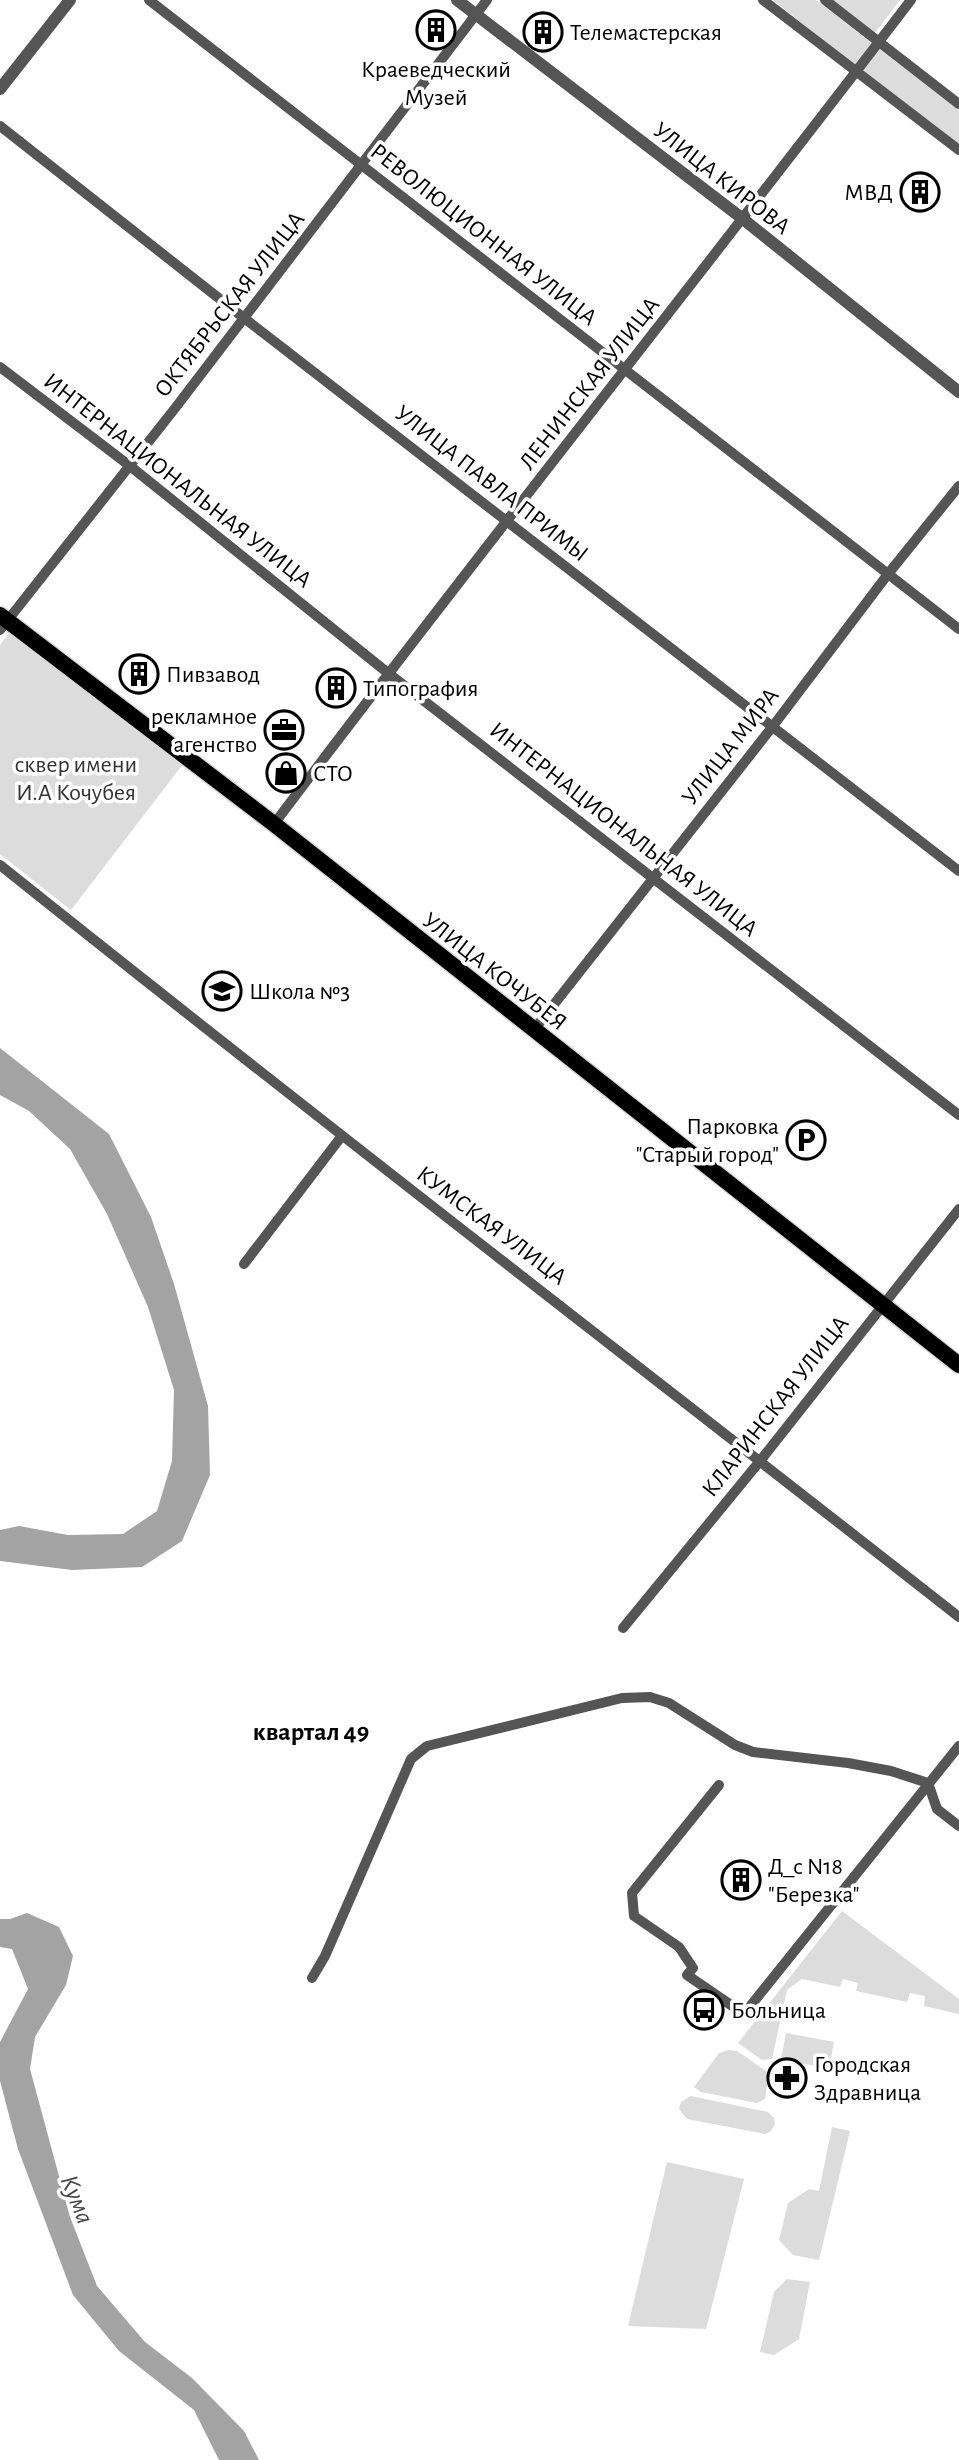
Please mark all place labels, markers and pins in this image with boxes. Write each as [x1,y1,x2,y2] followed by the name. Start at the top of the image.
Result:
[415,9,457,51] building icon: Краеведческий Музей
[522,11,564,53] building icon: Телемастерская
[570,21,722,45] place label: Телемастерская
[361,58,511,110] place label: Краеведческий Музей
[899,171,941,213] building icon: МВД
[844,181,893,205] place label: МВД
[118,653,160,695] building icon: Пивзавод
[166,663,260,687] place label: Пивзавод
[315,667,357,709] building icon: Типография
[363,677,478,701] place label: Типография
[151,705,257,757] place label: рекламное агенство
[263,709,305,751] office icon: рекламное агенство
[265,752,307,794] shop icon: СТО
[313,762,353,786] place label: СТО
[201,970,243,1012] school or university icon: Школа №3
[249,980,350,1004] place label: Школа №3
[636,1115,779,1167] place label: Парковка "Старый город"
[785,1119,827,1161] parking icon: Парковка "Старый город"
[768,1855,860,1907] place label: Д_с N18 "Березка"
[720,1859,762,1901] building icon: Д_с N18 "Березка"
[683,1989,725,2031] bus stop icon: Больница
[731,1999,826,2023] place label: Больница
[814,2053,921,2105] place label: Городская Здравница
[766,2057,808,2099] pharmacy icon: Городская Здравница

